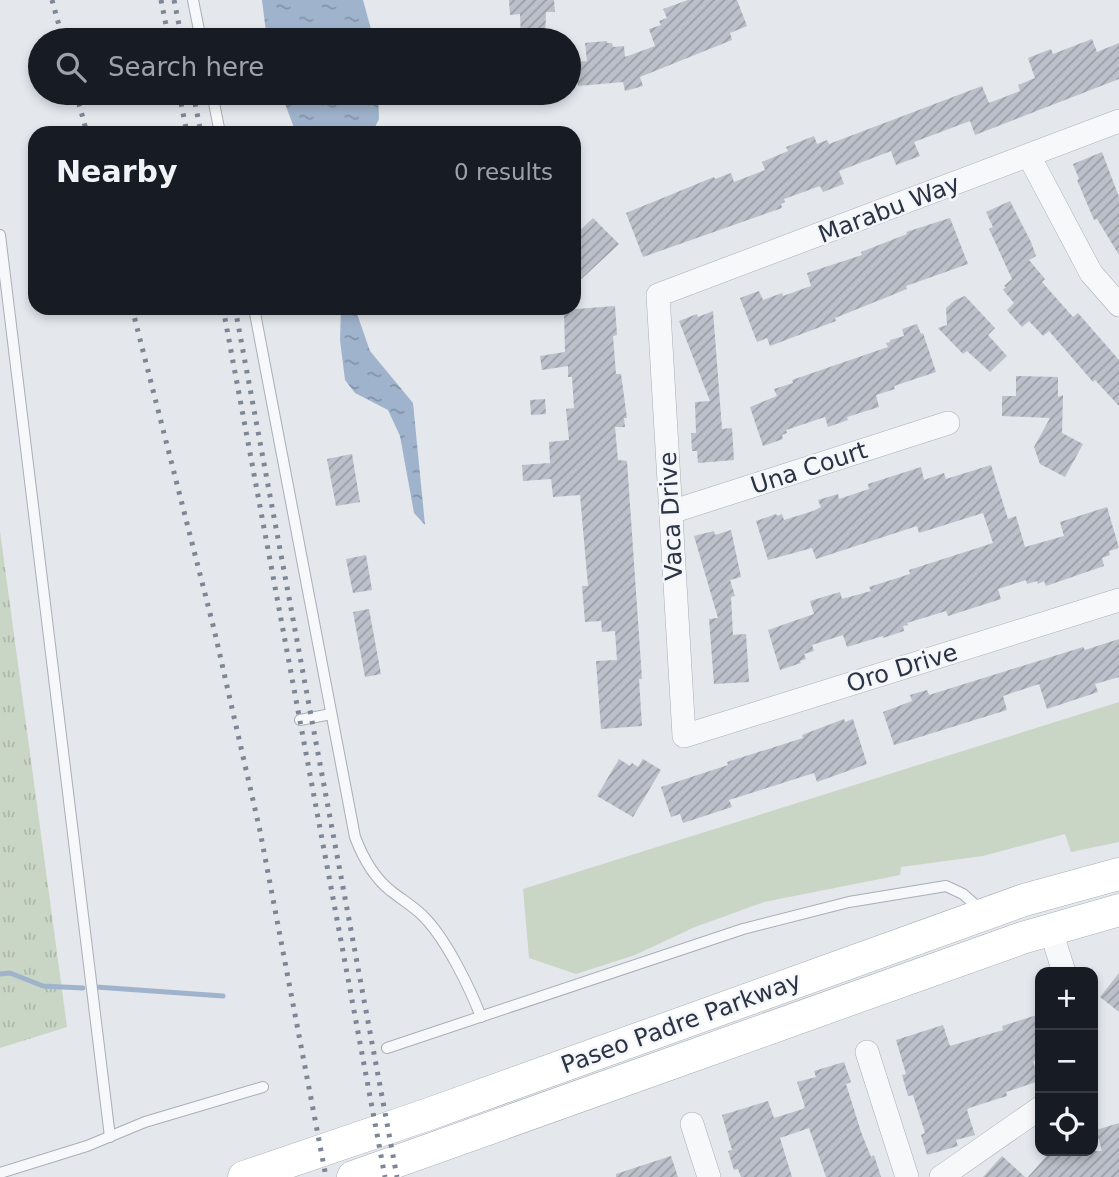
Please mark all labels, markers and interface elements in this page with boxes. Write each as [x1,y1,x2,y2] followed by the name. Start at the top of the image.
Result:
[28,28,581,105] search box
[52,48,90,86] icon: search
[108,52,264,82] text: Search here
[56,154,178,189] text: Nearby
[454,159,553,185] text: 0 results
[814,169,964,249] street label: Marabu Way
[747,436,871,500] street label: Una Court
[654,451,688,581] street label: Vaca Drive
[843,638,961,698] street label: Oro Drive
[557,967,805,1079] street label: Paseo Padre Parkway
[1035,967,1098,1156] map controls
[1035,967,1098,1030] button: +
[1035,1030,1098,1093] button: −
[1035,1093,1098,1156] button: locate

